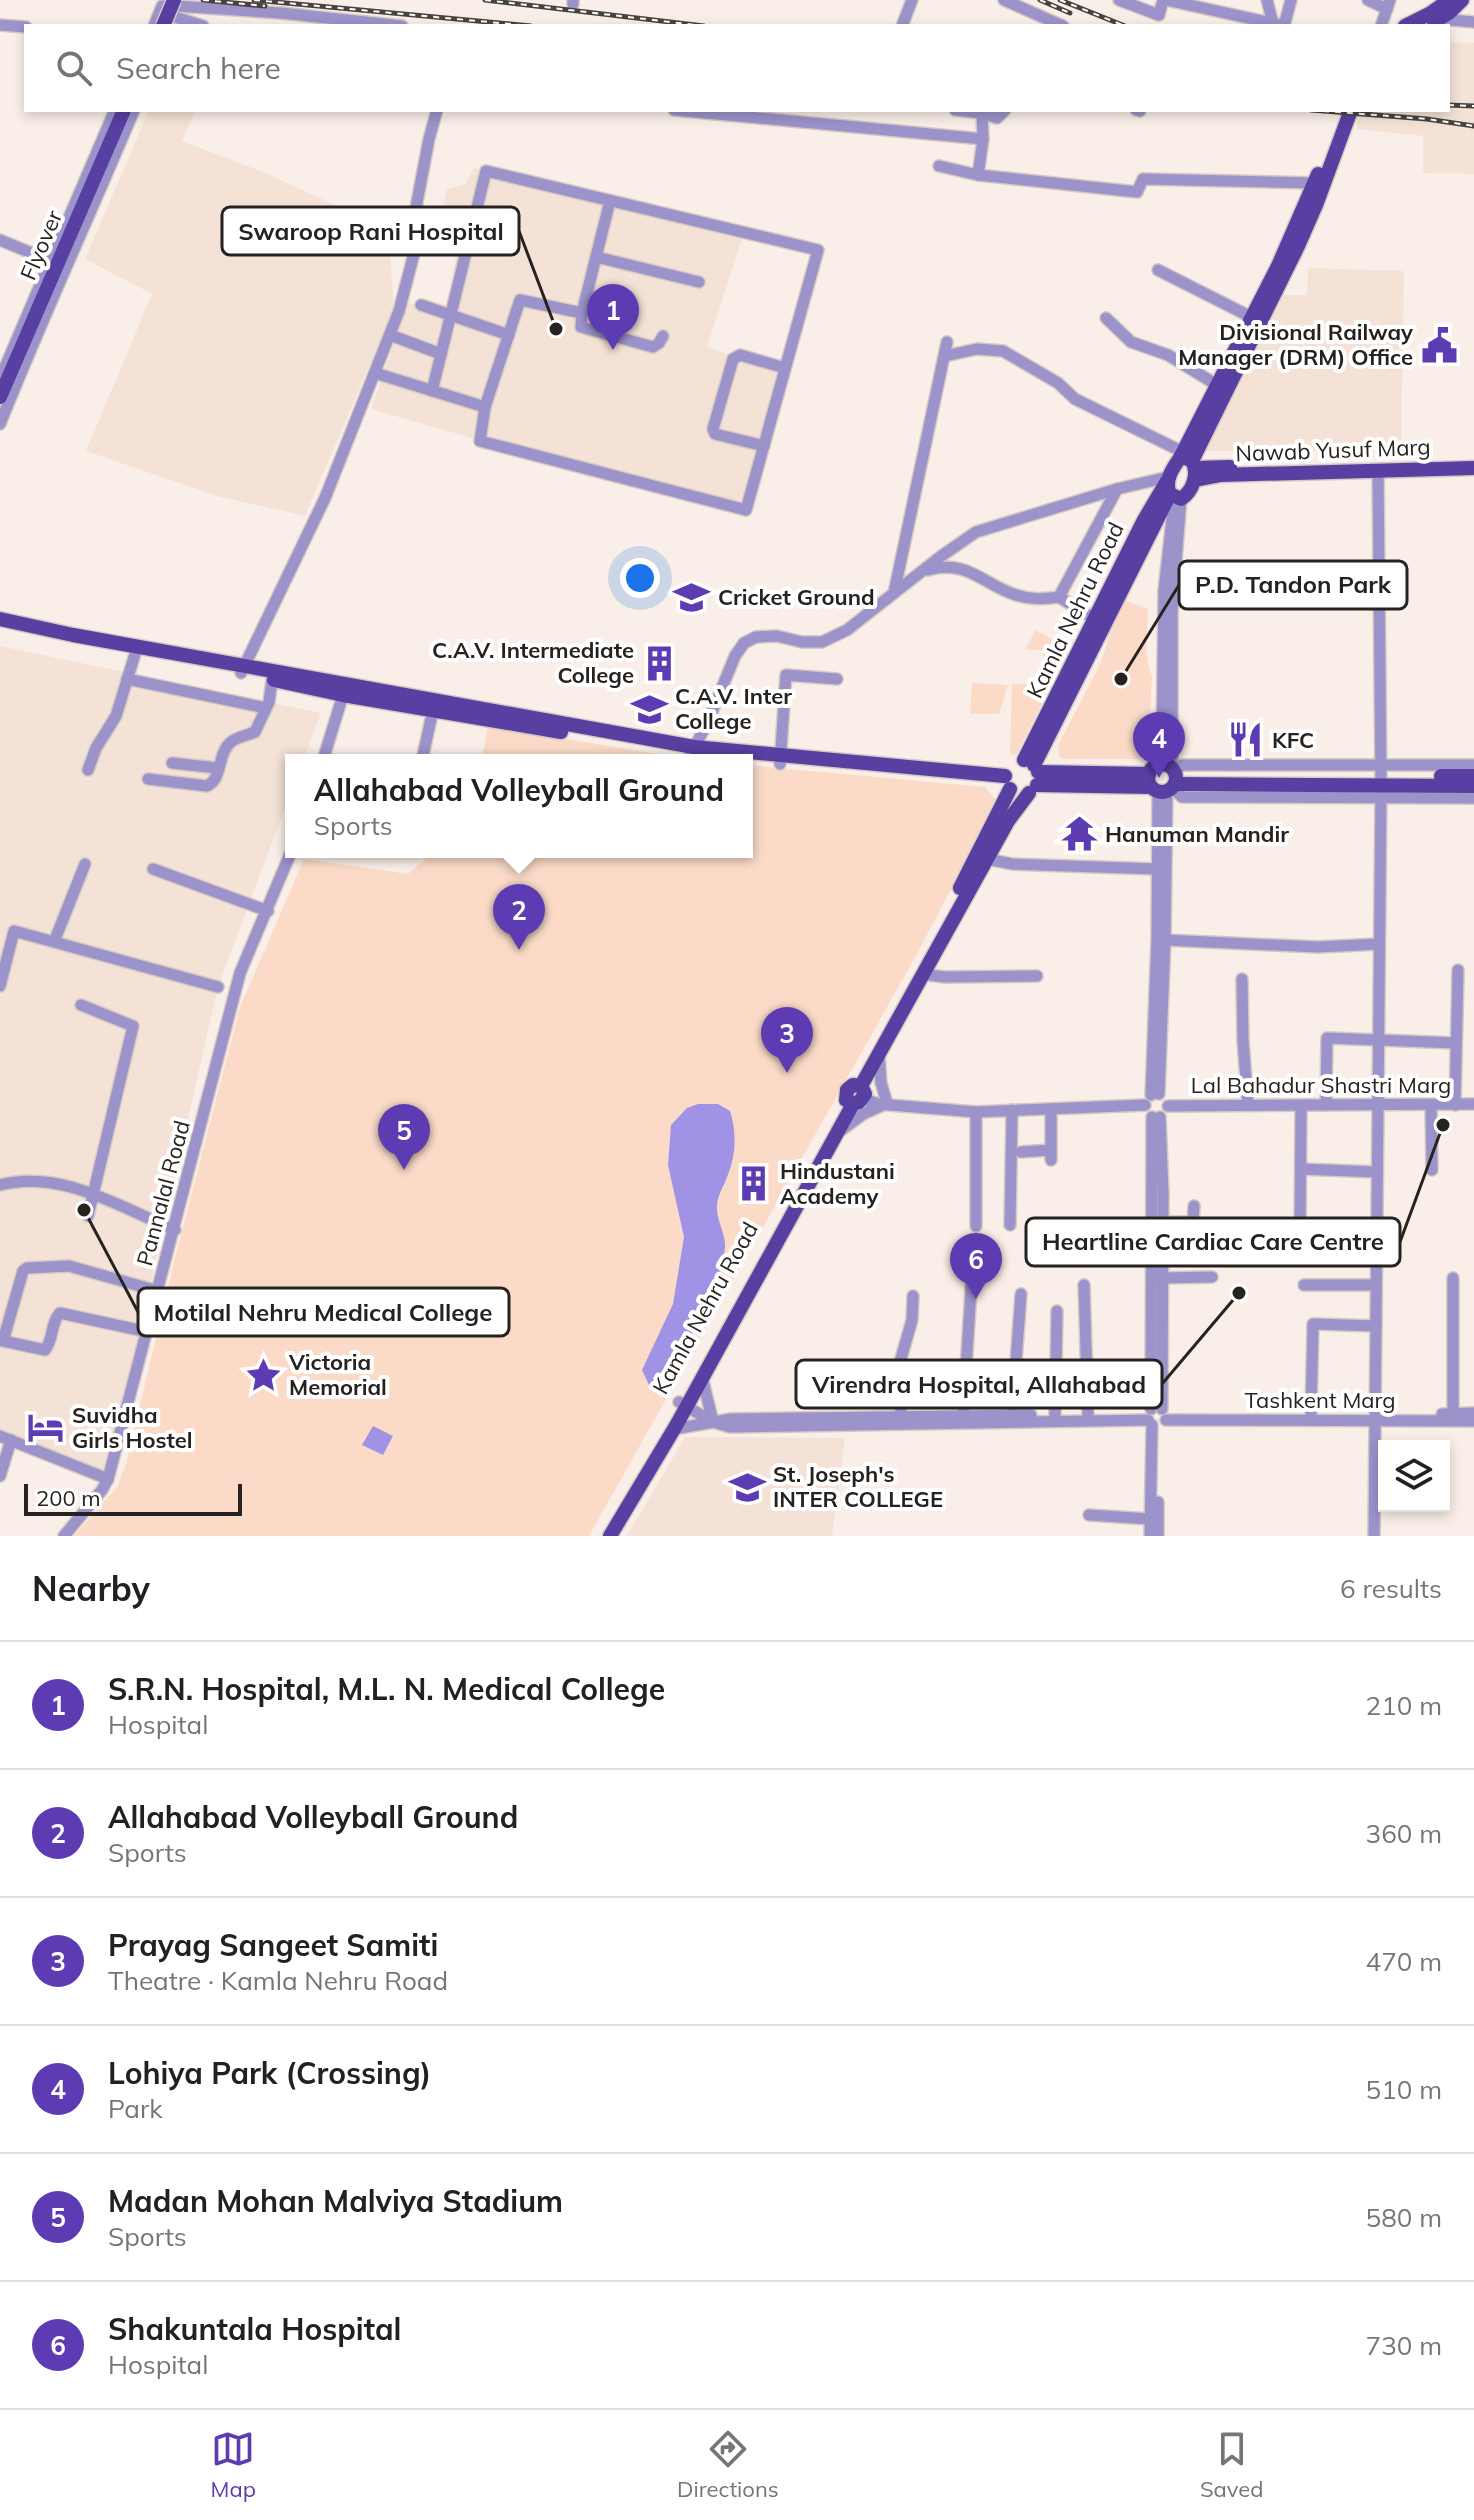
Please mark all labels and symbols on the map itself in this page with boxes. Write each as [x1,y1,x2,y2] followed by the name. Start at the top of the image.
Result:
[14,206,68,284] street label: Flyover
[222,207,519,255] callout: Swaroop Rani Hospital
[238,216,504,246] text: Swaroop Rani Hospital
[587,284,639,350] pin: 1
[1178,318,1413,371] place label: Divisional Railway Manager (DRM) Office
[1420,326,1458,364] public building icon: Divisional Railway Manager (DRM) Office
[1235,433,1431,467] street label: Nawab Yusuf Marg
[1020,517,1130,703] street label: Kamla Nehru Road
[620,558,660,598] your location
[1179,561,1407,609] callout: P.D. Tandon Park
[1195,569,1392,599] text: P.D. Tandon Park
[673,578,711,616] school or university icon: Cricket Ground
[718,583,875,611] place label: Cricket Ground
[432,636,634,689] place label: C.A.V. Intermediate College
[641,644,679,682] building icon: C.A.V. Intermediate College
[675,682,792,735] place label: C.A.V. Inter College
[630,690,668,728] school or university icon: C.A.V. Inter College
[1133,712,1185,778] pin: 4
[1227,721,1265,759] restaurant icon: KFC
[1272,726,1314,754] place label: KFC
[1060,815,1098,853] temple icon: Hanuman Mandir
[1105,820,1289,848] place label: Hanuman Mandir
[493,884,545,950] pin: 2
[761,1007,813,1073] pin: 3
[1191,1071,1451,1099] street label: Lal Bahadur Shastri Marg
[378,1104,430,1170] pin: 5
[130,1117,196,1269] street label: Pannalal Road
[780,1157,895,1210] place label: Hindustani Academy
[735,1165,773,1203] building icon: Hindustani Academy
[646,1217,764,1399] street label: Kamla Nehru Road
[1026,1218,1400,1266] callout: Heartline Cardiac Care Centre
[1042,1226,1384,1256] text: Heartline Cardiac Care Centre
[950,1233,1002,1299] pin: 6
[138,1288,509,1336] callout: Motilal Nehru Medical College
[154,1297,492,1327] text: Motilal Nehru Medical College
[288,1348,387,1401] place label: Victoria Memorial
[244,1356,282,1394] place icon: Victoria Memorial
[796,1360,1162,1408] callout: Virendra Hospital, Allahabad
[811,1369,1146,1399] text: Virendra Hospital, Allahabad
[1244,1386,1396,1414] street label: Tashkent Marg
[72,1401,192,1454] place label: Suvidha Girls Hostel
[27,1409,65,1447] hotel icon: Suvidha Girls Hostel
[773,1460,943,1513] place label: St. Joseph's INTER COLLEGE
[728,1468,766,1506] school or university icon: St. Joseph's INTER COLLEGE
[24,1480,242,1516] scale bar

